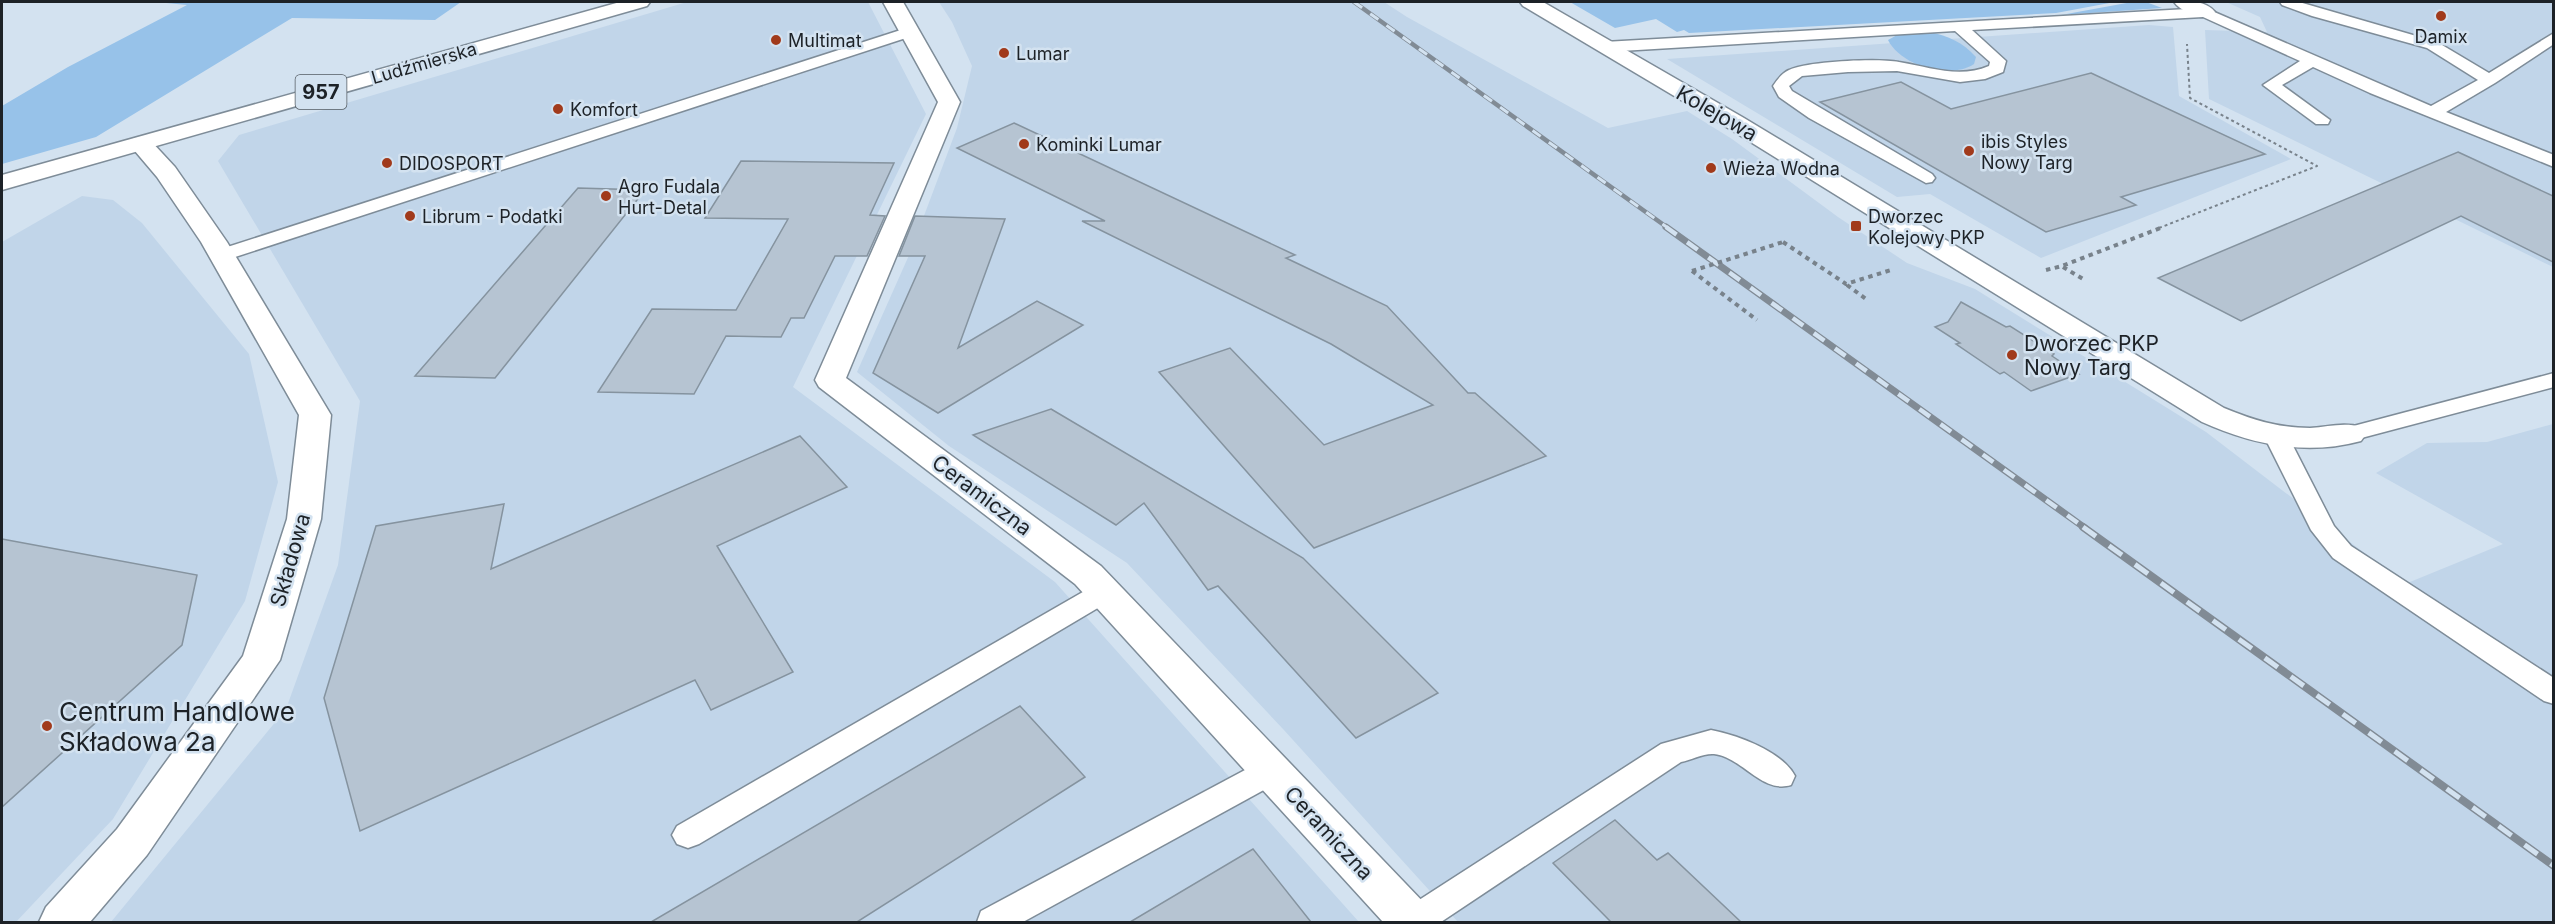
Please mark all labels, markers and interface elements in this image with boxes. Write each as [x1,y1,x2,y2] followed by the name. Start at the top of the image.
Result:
[2434,9,2448,23] marker: Damix
[2414,26,2468,47] place label: Damix
[788,30,862,51] place label: Multimat
[769,33,783,47] marker: Multimat
[369,38,479,88] street label: Ludźmierska
[1016,43,1070,64] place label: Lumar
[997,46,1011,60] marker: Lumar
[296,75,346,109] road number: 957
[1672,80,1762,146] street label: Kolejowa
[570,99,638,120] place label: Komfort
[551,102,565,116] marker: Komfort
[1981,131,2073,173] place label: ibis Styles Nowy Targ
[1036,134,1162,155] place label: Kominki Lumar
[1017,137,1031,151] marker: Kominki Lumar
[1962,144,1976,158] marker: ibis Styles Nowy Targ
[399,153,504,174] place label: DIDOSPORT
[380,156,394,170] marker: DIDOSPORT
[1723,158,1840,179] place label: Wieża Wodna
[1704,161,1718,175] marker: Wieża Wodna
[618,176,720,218] place label: Agro Fudala Hurt-Detal
[599,189,613,203] marker: Agro Fudala Hurt-Detal
[422,206,563,227] place label: Librum - Podatki
[1868,206,1985,248] place label: Dworzec Kolejowy PKP
[403,209,417,223] marker: Librum - Podatki
[1849,219,1863,233] marker: Dworzec Kolejowy PKP
[2024,331,2159,380] place label: Dworzec PKP Nowy Targ
[2005,348,2019,362] marker: Dworzec PKP Nowy Targ
[927,449,1037,541] street label: Ceramiczna
[265,510,315,610] street label: Składowa
[59,696,295,757] place label: Centrum Handlowe Składowa 2a
[40,719,54,733] marker: Centrum Handlowe Składowa 2a
[1280,781,1378,885] street label: Ceramiczna

